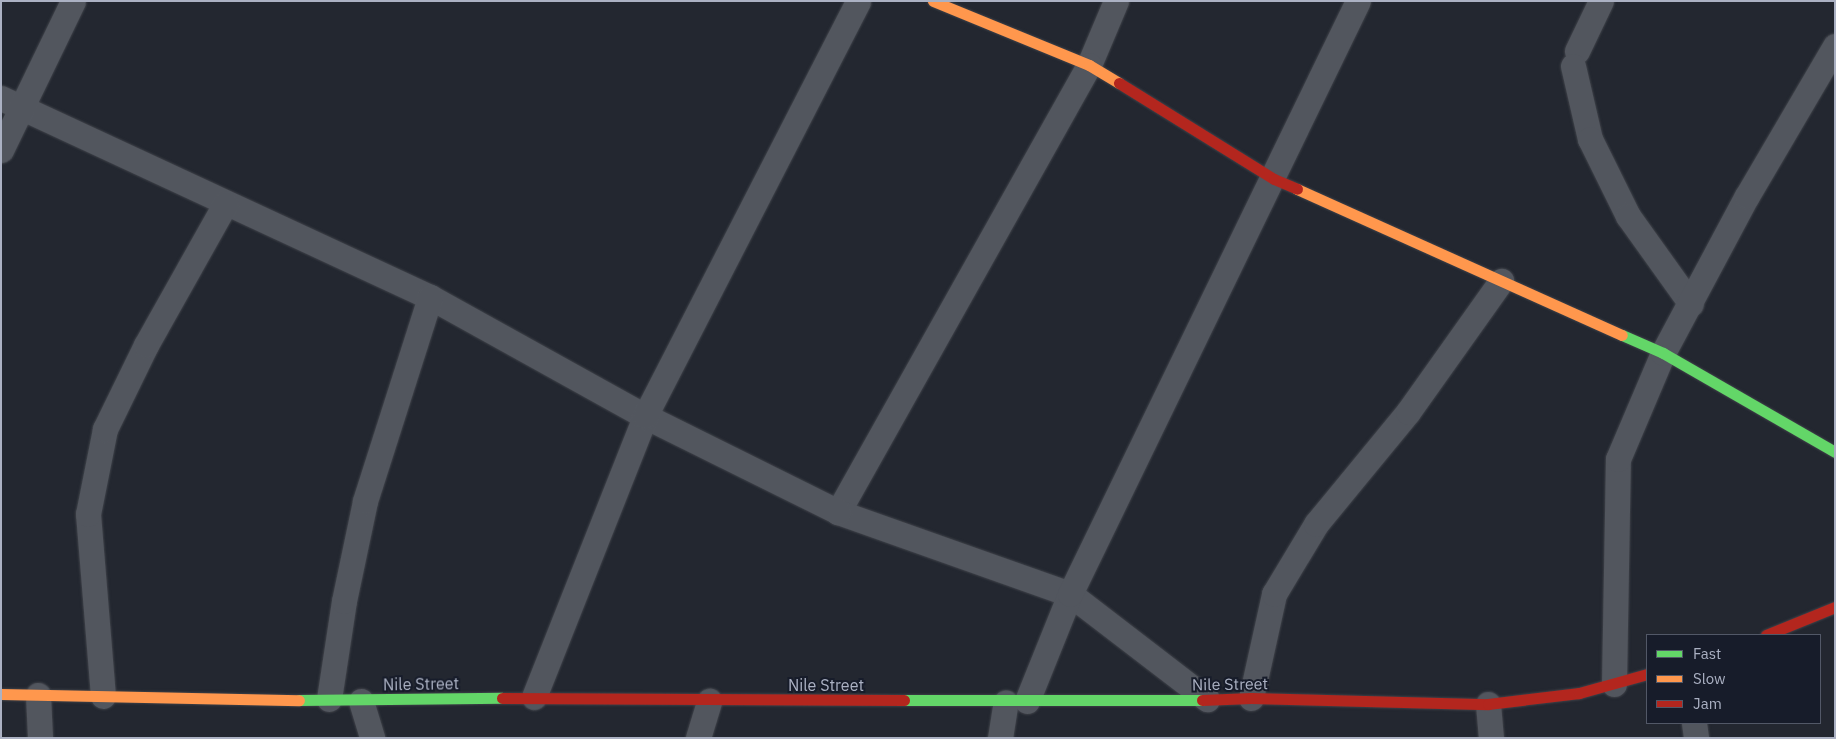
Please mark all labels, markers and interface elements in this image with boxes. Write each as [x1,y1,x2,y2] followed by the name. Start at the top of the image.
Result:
[1646,634,1821,724] legend
[1693,644,1721,663] text: Fast
[1693,669,1726,688] text: Slow
[383,674,459,694] street label: Nile Street
[1192,674,1268,694] street label: Nile Street
[788,675,864,695] street label: Nile Street
[1693,694,1722,713] text: Jam

